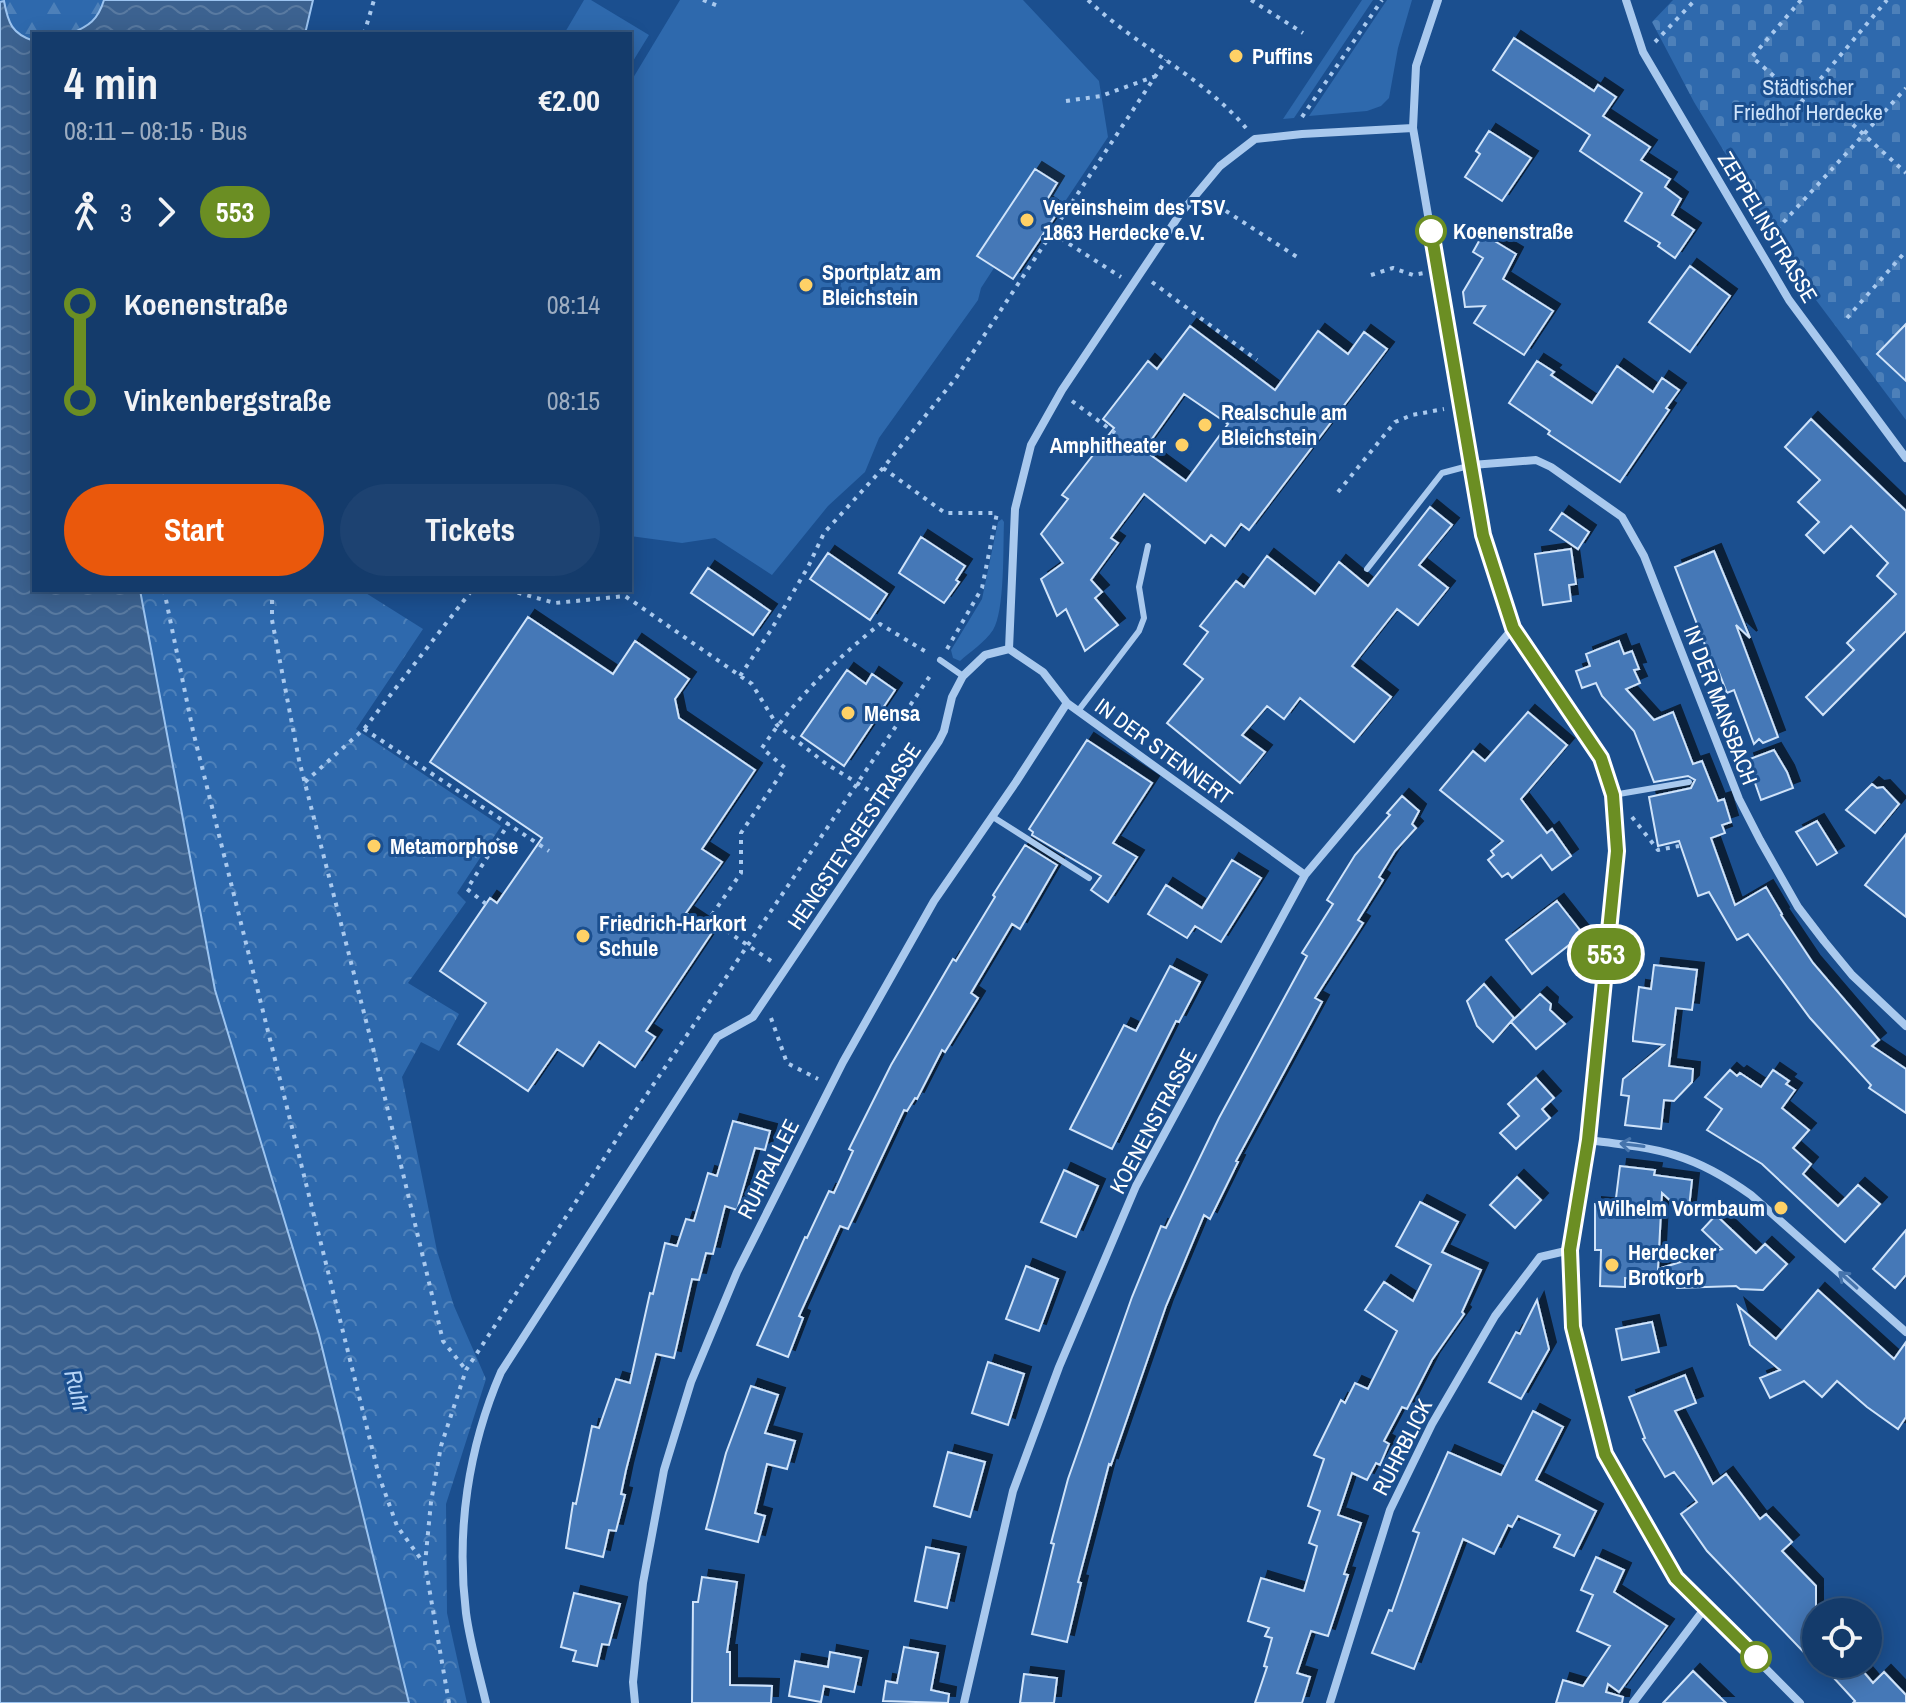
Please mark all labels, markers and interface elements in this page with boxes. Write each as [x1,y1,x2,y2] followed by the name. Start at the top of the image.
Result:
[1252,41,1313,71] place label: Puffins
[1227,47,1245,65] marker: Puffins
[64,53,158,113] text: 4 min
[1733,72,1883,127] park label: Städtischer Friedhof Herdecke
[538,80,600,120] text: €2.00
[64,113,247,148] text: 08:11 – 08:15 · Bus
[1711,146,1825,308] street label: ZEPPELINSTRASSE
[64,190,108,234] icon: walk
[144,190,188,234] icon: forward
[1043,192,1226,247] place label: Vereinsheim des TSV 1863 Herdecke e.V.
[216,193,254,231] text: 553
[120,195,132,230] text: 3
[1018,211,1036,229] marker: Vereinsheim des TSV 1863 Herdecke e.V.
[1416,216,1446,246] marker: Koenenstraße
[1453,216,1573,246] place label: Koenenstraße
[822,257,941,312] place label: Sportplatz am Bleichstein
[797,276,815,294] marker: Sportplatz am Bleichstein
[124,284,288,324] text: Koenenstraße
[547,287,600,322] text: 08:14
[124,380,331,420] text: Vinkenbergstraße
[547,383,600,418] text: 08:15
[1221,397,1347,452] place label: Realschule am Bleichstein
[1196,416,1214,434] marker: Realschule am Bleichstein
[1050,430,1166,460] place label: Amphitheater
[1173,436,1191,454] marker: Amphitheater
[64,484,324,576] button: Start
[340,484,600,576] button: Tickets
[1677,621,1765,789] street label: IN DER MANSBACH
[1089,691,1239,811] street label: IN DER STENNERT
[864,698,920,728] place label: Mensa
[839,704,857,722] marker: Mensa
[780,737,928,935] street label: HENGSTEYSEESTRASSE
[390,831,518,861] place label: Metamorphose
[365,837,383,855] marker: Metamorphose
[599,908,746,963] place label: Friedrich-Harkort Schule
[574,927,592,945] marker: Friedrich-Harkort Schule
[1560,928,1652,980] line badge: 553
[1587,935,1625,973] text: 553
[1102,1043,1204,1199] street label: KOENENSTRASSE
[730,1114,806,1224] street label: RUHRALLEE
[1619,1138,1646,1153] one-way arrow
[1598,1193,1765,1223] place label: Wilhelm Vormbaum
[1772,1199,1790,1217] marker: Wilhelm Vormbaum
[1628,1237,1716,1292] place label: Herdecker Brotkorb
[1603,1256,1621,1274] marker: Herdecker Brotkorb
[1838,1272,1858,1290] one-way arrow
[57,1366,99,1417] water label: Ruhr
[1365,1394,1439,1500] street label: RUHRBLICK
[1802,1598,1882,1678] map controls
[1802,1598,1882,1678] button: locate
[1741,1642,1771,1672] unlabelled marker

